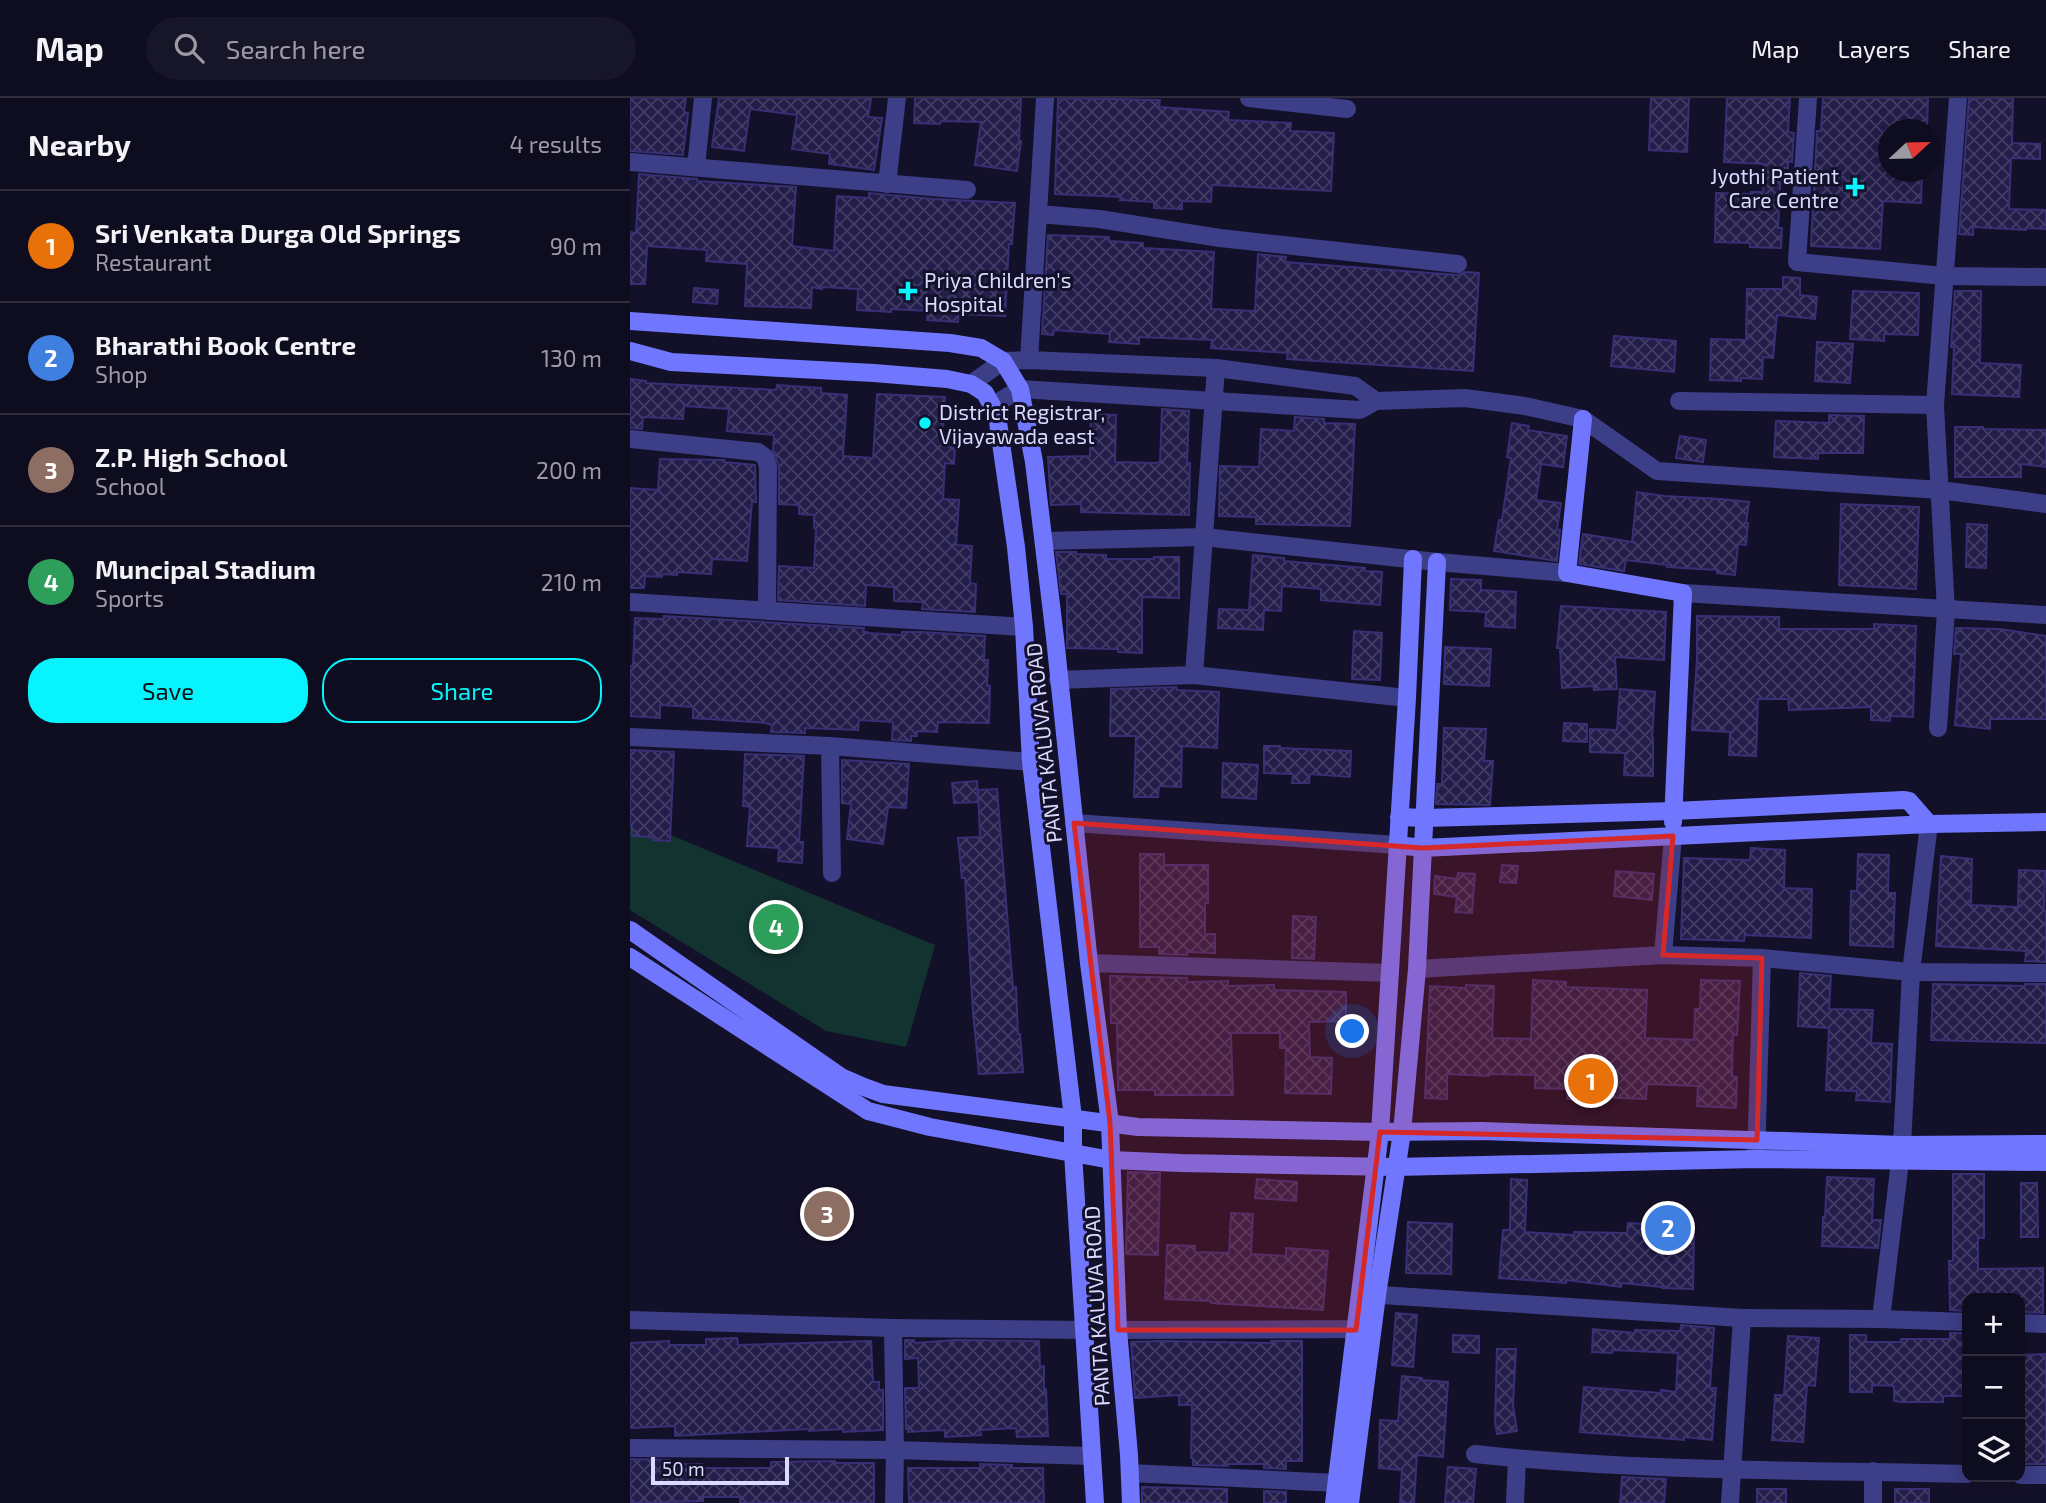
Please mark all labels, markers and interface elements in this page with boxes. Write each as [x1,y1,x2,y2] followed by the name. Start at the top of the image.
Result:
[146,17,636,80] search box
[35,28,104,68] text: Map
[170,29,208,67] icon: search
[226,33,365,64] text: Search here
[1751,34,1799,63] text: Map
[1837,34,1910,63] text: Layers
[1948,34,2011,63] text: Share
[1878,119,1941,182] north arrow
[28,126,131,162] text: Nearby
[510,130,602,158] text: 4 results
[1710,163,1839,212] place label: Jyothi Patient Care Centre
[1845,177,1865,197] marker: Jyothi Patient Care Centre
[95,217,461,248] text: Sri Venkata Durga Old Springs
[46,232,56,260] text: 1
[550,232,602,260] text: 90 m
[95,248,212,276] text: Restaurant
[924,267,1071,316] place label: Priya Children's Hospital
[898,281,918,301] marker: Priya Children's Hospital
[95,329,356,360] text: Bharathi Book Centre
[44,344,58,372] text: 2
[541,344,602,372] text: 130 m
[95,360,148,388] text: Shop
[939,399,1105,449] place label: District Registrar, Vijayawada east
[917,415,933,431] marker: District Registrar, Vijayawada east
[95,441,288,472] text: Z.P. High School
[44,456,58,484] text: 3
[536,456,602,484] text: 200 m
[95,472,165,500] text: School
[95,553,316,584] text: Muncipal Stadium
[44,568,58,596] text: 4
[541,568,602,596] text: 210 m
[95,584,164,612] text: Sports
[1020,642,1066,844] street label: PANTA KALUVA ROAD
[28,658,308,723] button: Save
[322,658,602,723] button: Share
[753,901,799,953] pin: 4
[1335,1014,1369,1048] your location
[1568,1055,1614,1107] pin: 1
[804,1188,850,1240] pin: 3
[1645,1202,1691,1254] pin: 2
[1078,1205,1114,1407] street label: PANTA KALUVA ROAD
[1962,1293,2025,1482] map controls
[1962,1293,2025,1356] button: +
[1962,1356,2025,1419] button: −
[1962,1419,2025,1482] button: layers
[651,1454,789,1486] scale bar
[662,1457,705,1480] text: 50 m

